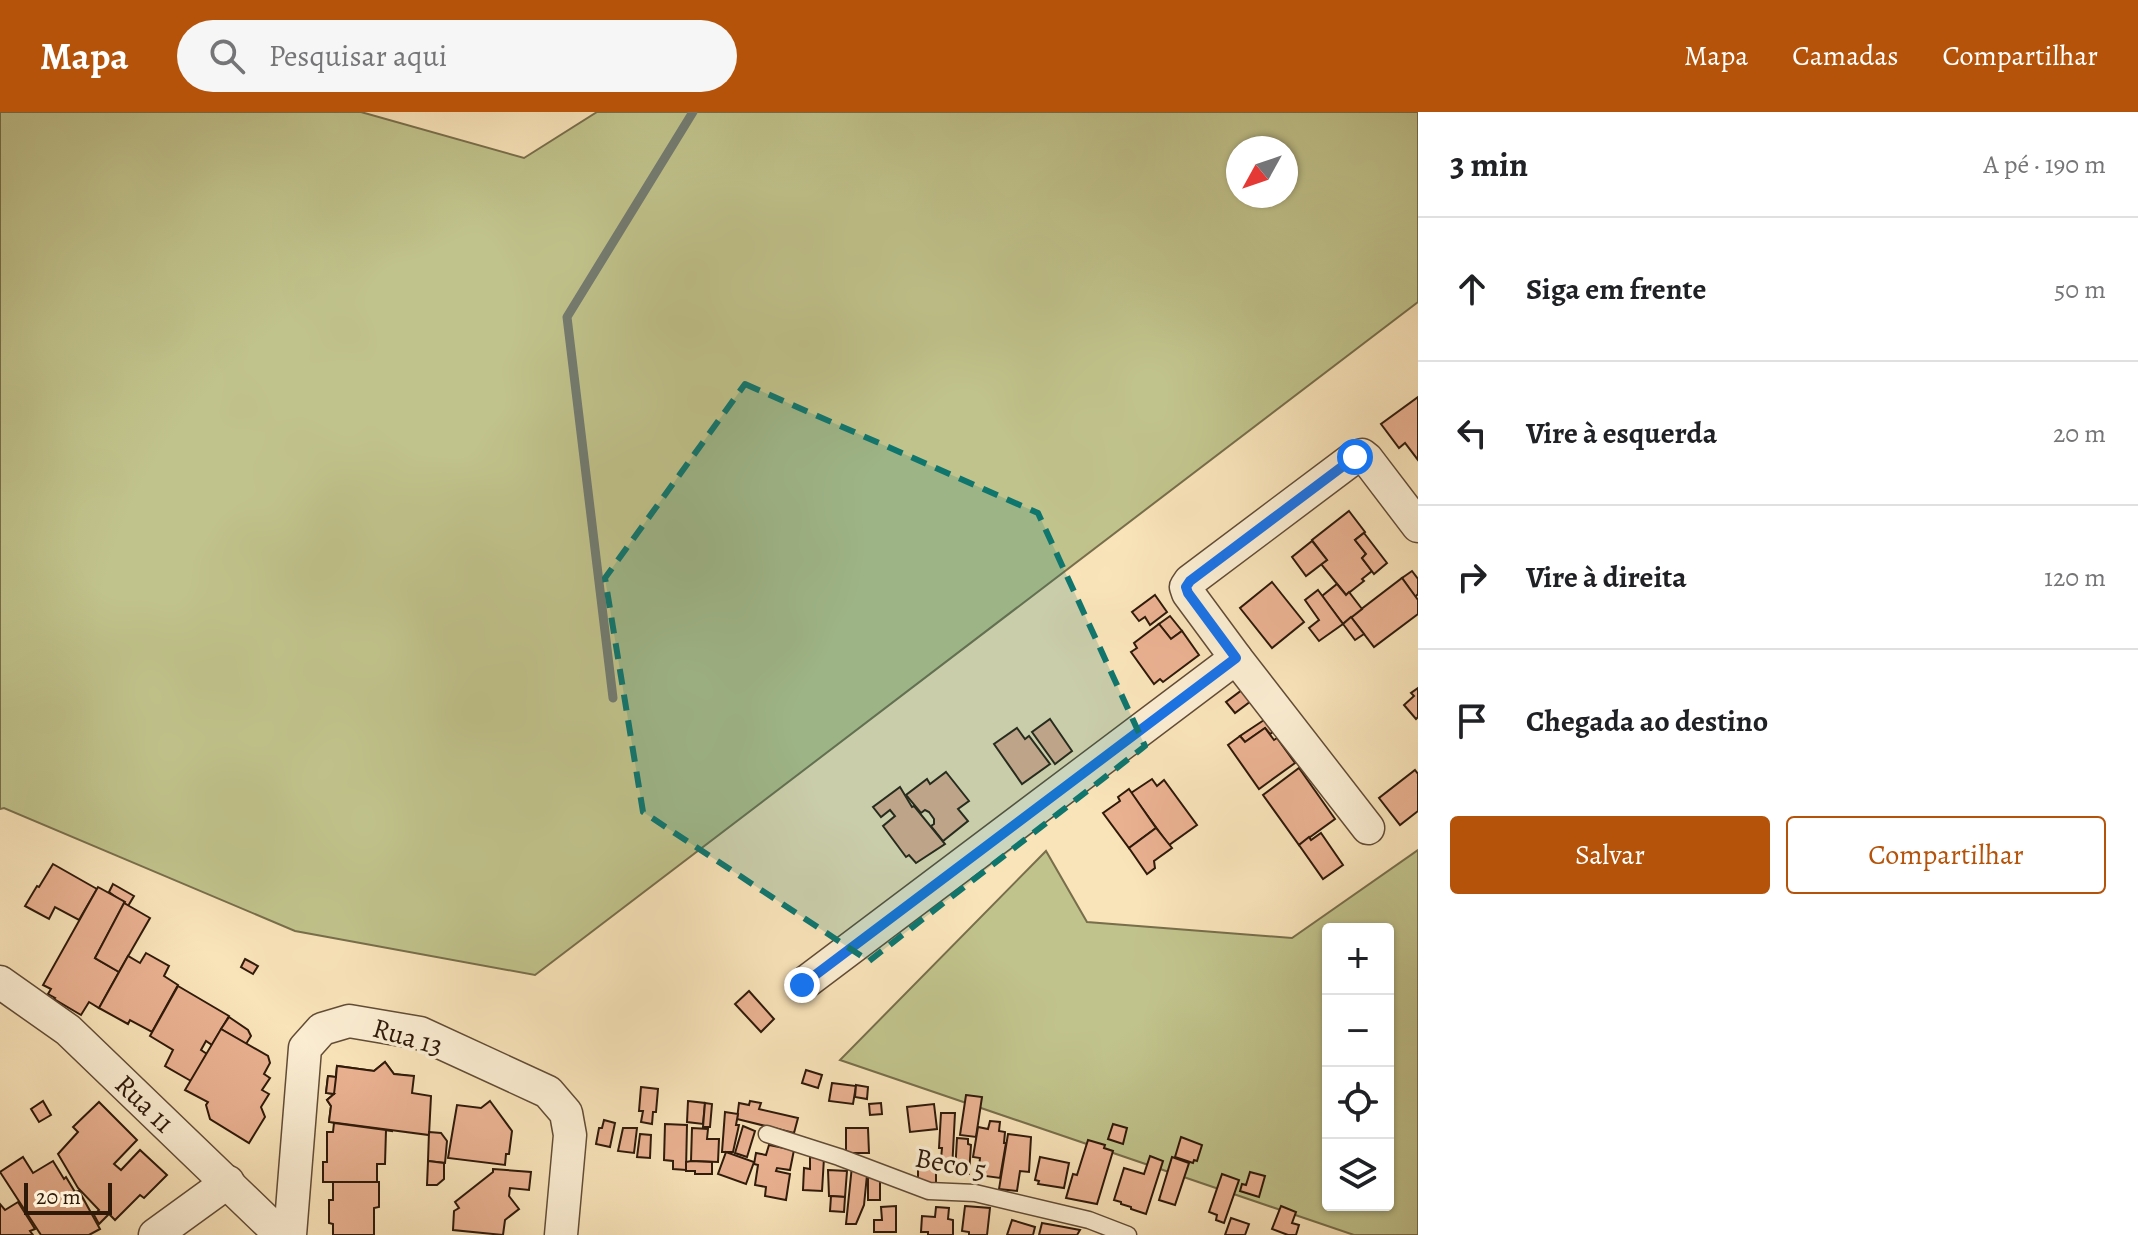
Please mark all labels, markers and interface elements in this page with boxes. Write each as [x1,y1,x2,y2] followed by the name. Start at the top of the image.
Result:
[177,20,737,92] search box
[40,30,129,82] text: Mapa
[205,34,249,78] icon: search
[269,36,447,76] text: Pesquisar aqui
[1684,37,1748,75] text: Mapa
[1792,37,1899,75] text: Camadas
[1943,37,2098,75] text: Compartilhar
[1226,136,1298,208] north arrow
[1450,141,1528,188] text: 3 min
[1983,147,2106,182] text: A pé · 190 m
[1450,267,1494,311] icon: ahead
[1526,269,1706,309] text: Siga em frente
[2054,272,2106,307] text: 50 m
[1450,411,1494,455] icon: left
[1526,413,1717,453] text: Vire à esquerda
[2053,416,2106,451] text: 20 m
[1337,439,1373,475] route start
[1450,555,1494,599] icon: right
[1526,557,1687,597] text: Vire à direita
[2044,560,2106,595] text: 120 m
[1450,699,1494,743] icon: arrive
[1526,701,1768,741] text: Chegada ao destino
[1450,816,1770,894] button: Salvar
[1786,816,2106,894] button: Compartilhar
[1322,923,1394,1211] map controls
[1322,923,1394,995] button: +
[784,967,820,1003] route end
[1322,995,1394,1067] button: −
[368,1009,447,1065] street label: Rua 13
[106,1066,182,1141] street label: Rua 11
[1322,1067,1394,1139] button: locate
[912,1138,990,1189] street label: Beco 5
[1322,1139,1394,1211] button: layers
[24,1179,112,1215] scale bar
[36,1182,81,1212] text: 20 m

